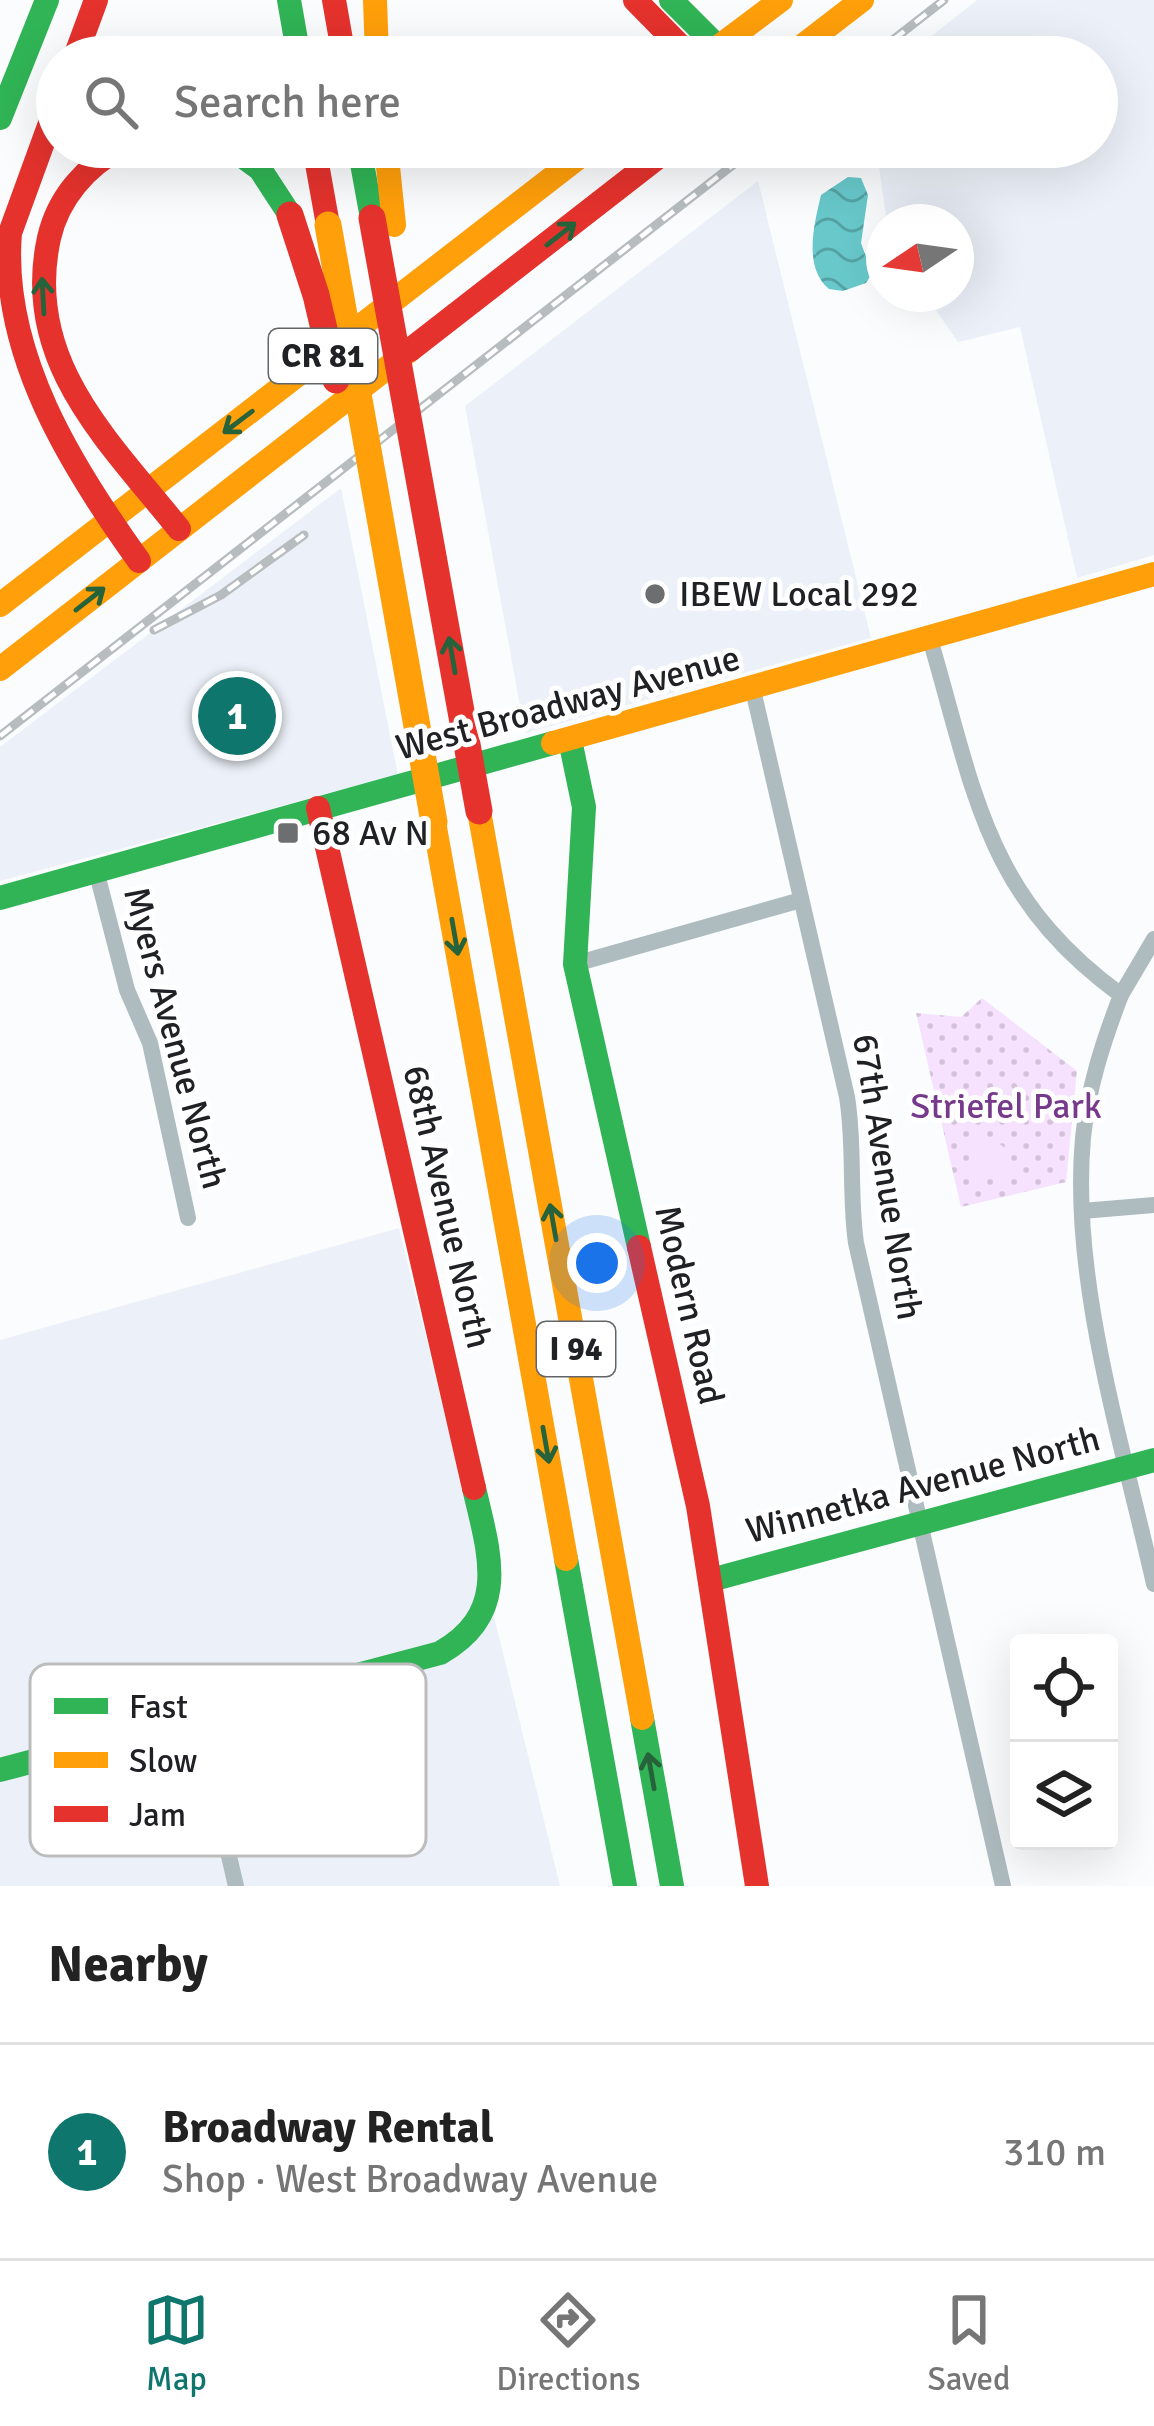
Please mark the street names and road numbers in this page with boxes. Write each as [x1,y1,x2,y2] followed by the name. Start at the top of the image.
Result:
[269,329,377,383] road number: CR 81
[391,635,745,771] street label: West Broadway Avenue
[113,882,237,1194] street label: Myers Avenue North
[842,1031,932,1323] street label: 67th Avenue North
[393,1061,501,1353] street label: 68th Avenue North
[644,1201,734,1409] street label: Modern Road
[537,1322,615,1376] road number: I 94
[741,1416,1105,1554] street label: Winnetka Avenue North

